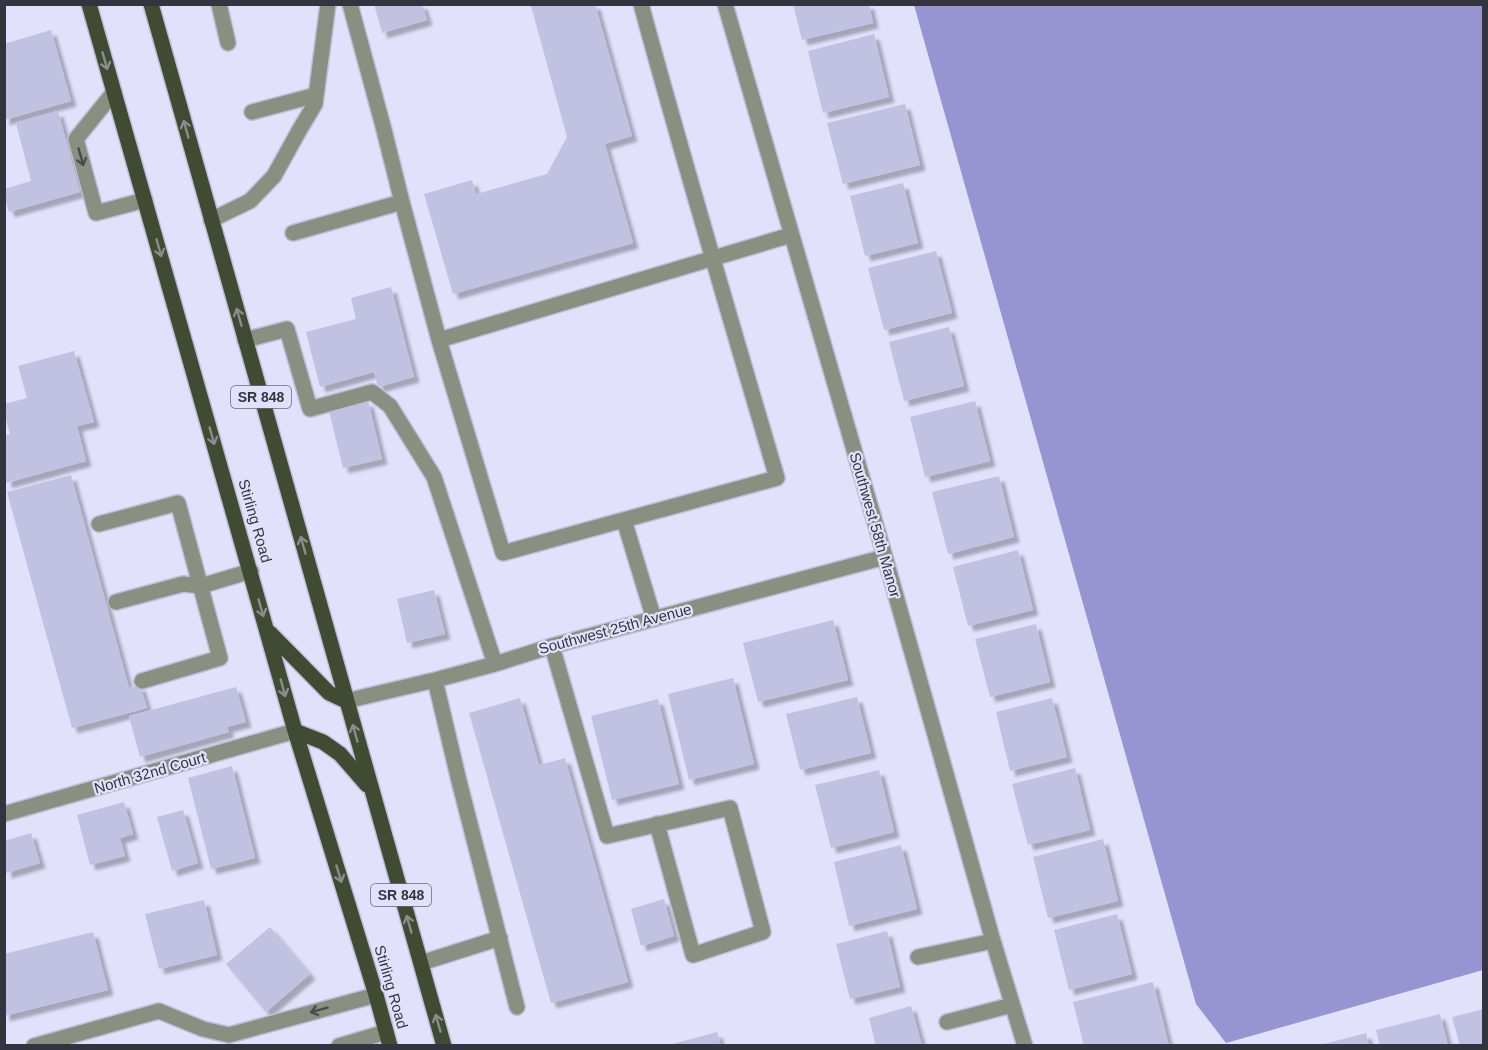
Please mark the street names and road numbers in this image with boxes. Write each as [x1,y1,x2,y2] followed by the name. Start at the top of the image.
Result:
[231,386,291,408] road number: SR 848
[847,450,904,599] street label: Southwest 58th Manor
[235,477,275,564] street label: Stirling Road
[537,600,693,657] street label: Southwest 25th Avenue
[92,748,208,797] street label: North 32nd Court
[371,884,431,906] road number: SR 848
[371,943,411,1030] street label: Stirling Road

